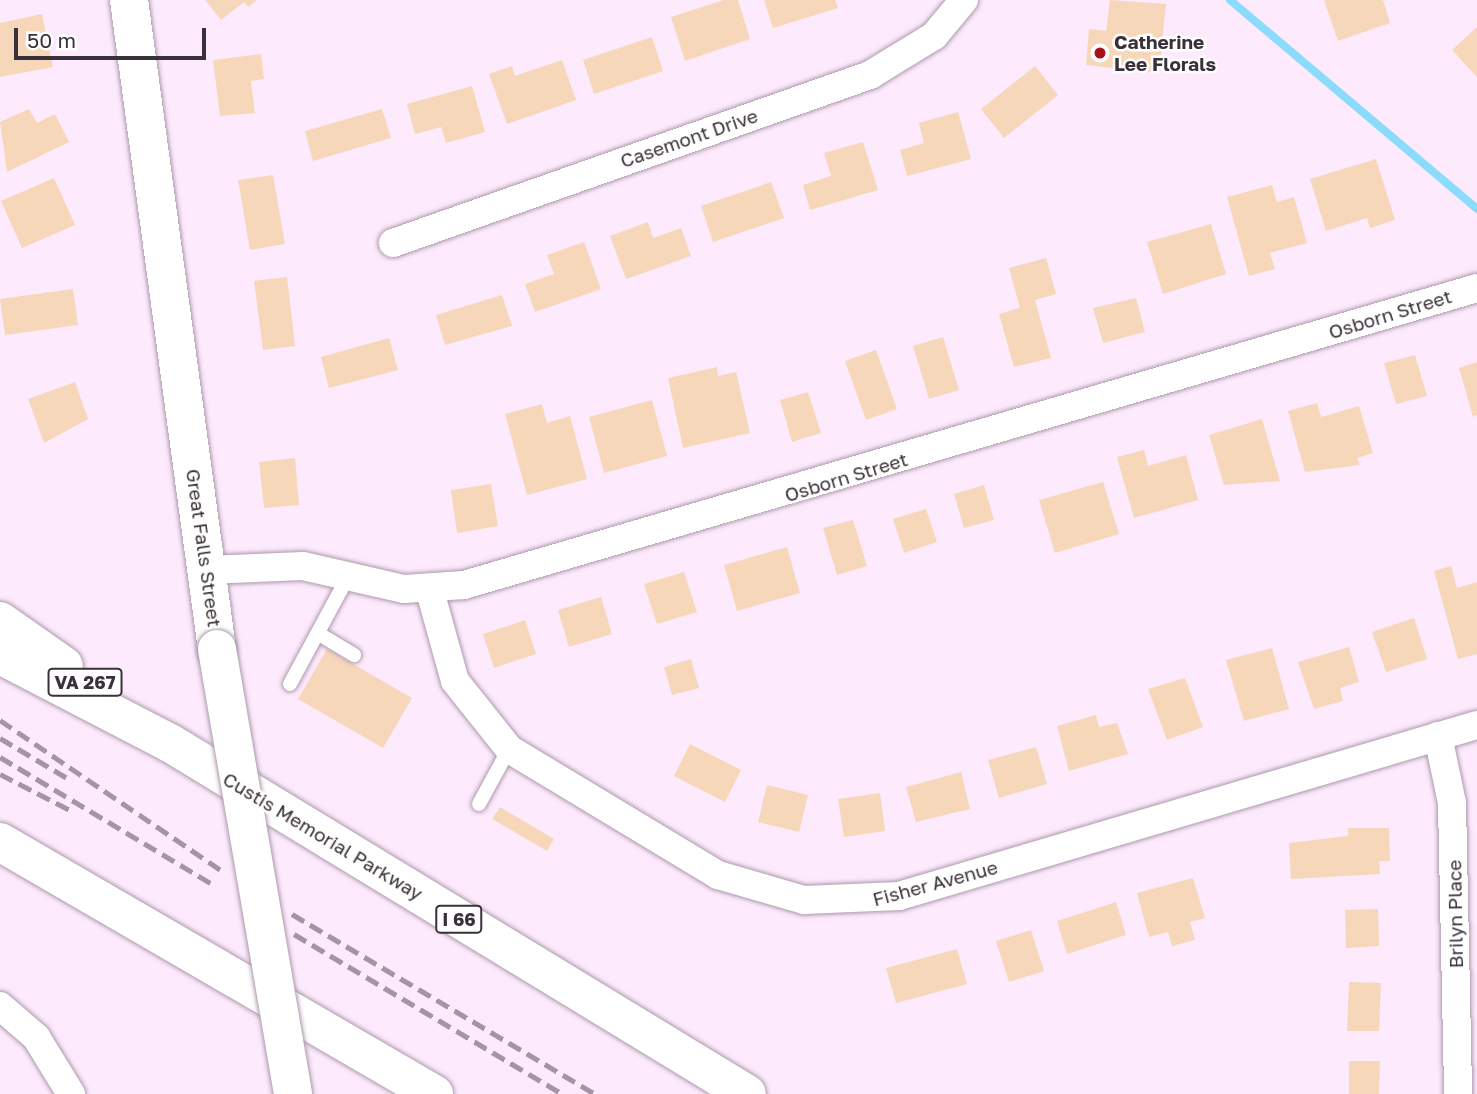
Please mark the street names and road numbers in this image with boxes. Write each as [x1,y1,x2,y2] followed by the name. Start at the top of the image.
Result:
[617,104,761,172] street label: Casemont Drive
[1326,284,1454,344] street label: Osborn Street
[782,447,910,507] street label: Osborn Street
[182,467,226,629] street label: Great Falls Street
[46,668,124,696] road number: VA 267
[219,767,427,905] street label: Custis Memorial Parkway
[870,855,1000,911] street label: Fisher Avenue
[1443,859,1467,969] street label: Brilyn Place
[434,904,484,934] road number: I 66

